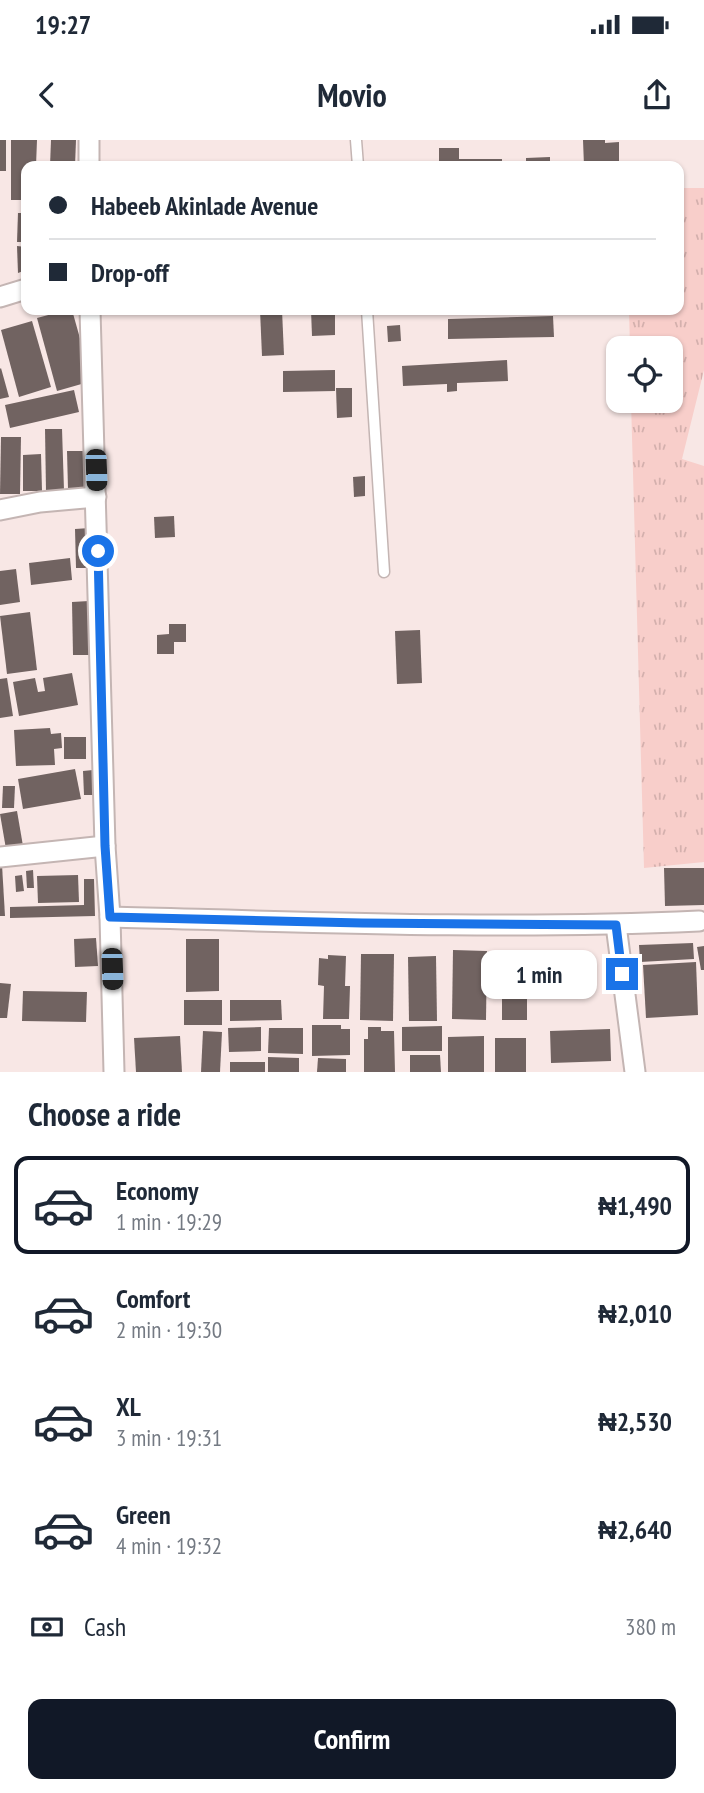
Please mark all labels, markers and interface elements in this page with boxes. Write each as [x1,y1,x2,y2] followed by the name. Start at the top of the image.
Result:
[35,8,91,41] text: 19:27
[317,74,387,116] text: Movio
[28,76,66,114] icon: back
[638,76,676,114] icon: share
[91,189,318,222] text: Habeeb Akinlade Avenue
[91,256,169,289] text: Drop-off
[606,336,683,413] map controls
[606,336,683,413] button: locate
[85,449,108,491] car
[82,535,114,567] route start
[101,948,124,990] car
[482,950,598,998] callout: 1 min
[606,958,638,990] route end
[516,960,562,989] text: 1 min
[28,1093,181,1135] text: Choose a ride
[32,1174,95,1237] icon: car
[116,1174,198,1207] text: Economy
[598,1189,672,1222] text: ₦1,490
[116,1207,222,1236] text: 1 min · 19:29
[32,1282,95,1345] icon: car
[116,1282,190,1315] text: Comfort
[598,1297,672,1330] text: ₦2,010
[116,1315,222,1344] text: 2 min · 19:30
[32,1390,95,1453] icon: car
[116,1390,141,1423] text: XL
[598,1405,672,1438] text: ₦2,530
[116,1423,222,1452] text: 3 min · 19:31
[32,1498,95,1561] icon: car
[116,1498,171,1531] text: Green
[598,1513,672,1546] text: ₦2,640
[116,1531,222,1560] text: 4 min · 19:32
[28,1608,66,1646] icon: cash
[84,1610,126,1643] text: Cash
[625,1612,676,1641] text: 380 m
[28,1699,676,1779] button: Confirm

